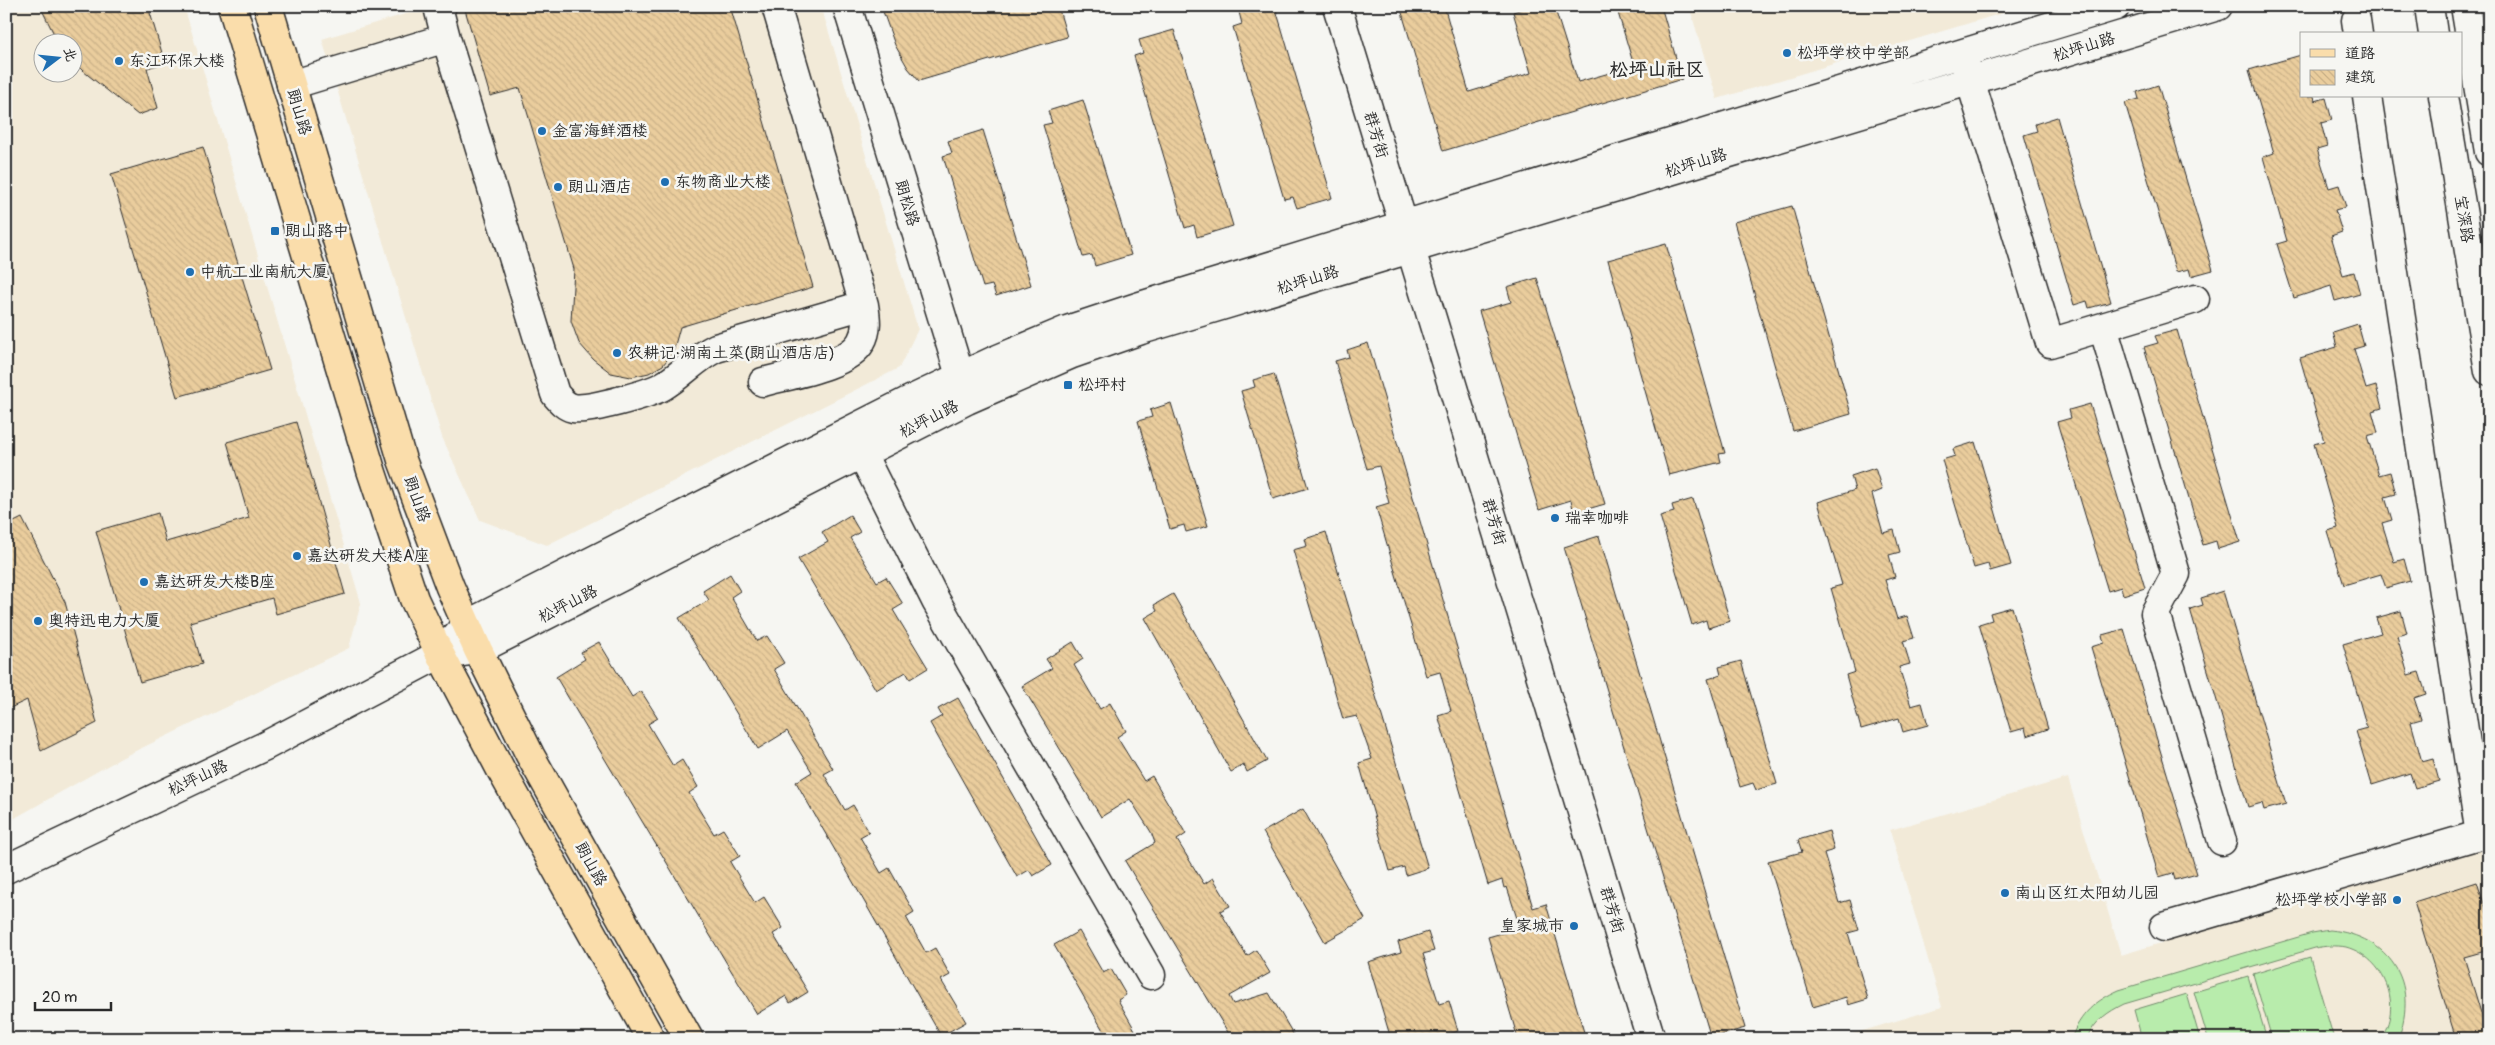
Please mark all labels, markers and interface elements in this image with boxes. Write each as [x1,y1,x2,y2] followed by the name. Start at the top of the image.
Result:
[2050,28,2118,66] street label: 松坪山路
[32,32,82,82] north arrow
[2300,32,2462,98] legend
[1797,43,1909,63] place label: 松坪学校中学部
[2345,44,2375,63] text: 道路
[60,45,80,64] text: 北
[1781,47,1793,59] marker: 松坪学校中学部
[129,51,225,71] place label: 东江环保大楼
[113,55,125,67] marker: 东江环保大楼
[1609,58,1705,82] district label: 松坪山社区
[2345,68,2375,87] text: 建筑
[282,86,316,138] street label: 朗山路
[1359,109,1393,161] street label: 群芳街
[552,121,648,141] place label: 金富海鲜酒楼
[536,125,548,137] marker: 金富海鲜酒楼
[1662,144,1730,182] street label: 松坪山路
[675,172,771,192] place label: 东物商业大楼
[659,176,671,188] marker: 东物商业大楼
[568,177,632,197] place label: 朗山酒店
[890,177,924,229] street label: 朗松路
[552,181,564,193] marker: 朗山酒店
[2450,194,2478,244] street label: 宝深路
[285,221,349,241] place label: 朗山路中
[269,225,281,237] marker: 朗山路中
[1274,261,1342,299] street label: 松坪山路
[200,262,328,282] place label: 中航工业南航大厦
[184,266,196,278] marker: 中航工业南航大厦
[627,343,835,363] place label: 农耕记·湖南土菜(朗山酒店店)
[611,347,623,359] marker: 农耕记·湖南土菜(朗山酒店店)
[1078,375,1126,395] place label: 松坪村
[1062,379,1074,391] marker: 松坪村
[896,396,962,442] street label: 松坪山路
[399,473,435,525] street label: 朗山路
[1477,496,1511,548] street label: 群芳街
[1565,508,1629,528] place label: 瑞幸咖啡
[1549,512,1561,524] marker: 瑞幸咖啡
[307,546,429,566] place label: 嘉达研发大楼A座
[291,550,303,562] marker: 嘉达研发大楼A座
[154,572,275,592] place label: 嘉达研发大楼B座
[138,576,150,588] marker: 嘉达研发大楼B座
[535,581,601,627] street label: 松坪山路
[48,611,160,631] place label: 奥特迅电力大厦
[32,615,44,627] marker: 奥特迅电力大厦
[165,755,231,801] street label: 松坪山路
[571,838,611,890] street label: 朗山路
[2015,883,2159,903] place label: 南山区红太阳幼儿园
[1595,884,1629,936] street label: 群芳街
[1999,887,2011,899] marker: 南山区红太阳幼儿园
[2275,890,2387,910] place label: 松坪学校小学部
[2391,894,2403,906] marker: 松坪学校小学部
[1500,916,1564,936] place label: 皇家城市
[1568,920,1580,932] marker: 皇家城市
[35,980,111,1012] scale bar
[42,988,77,1007] text: 20 m

